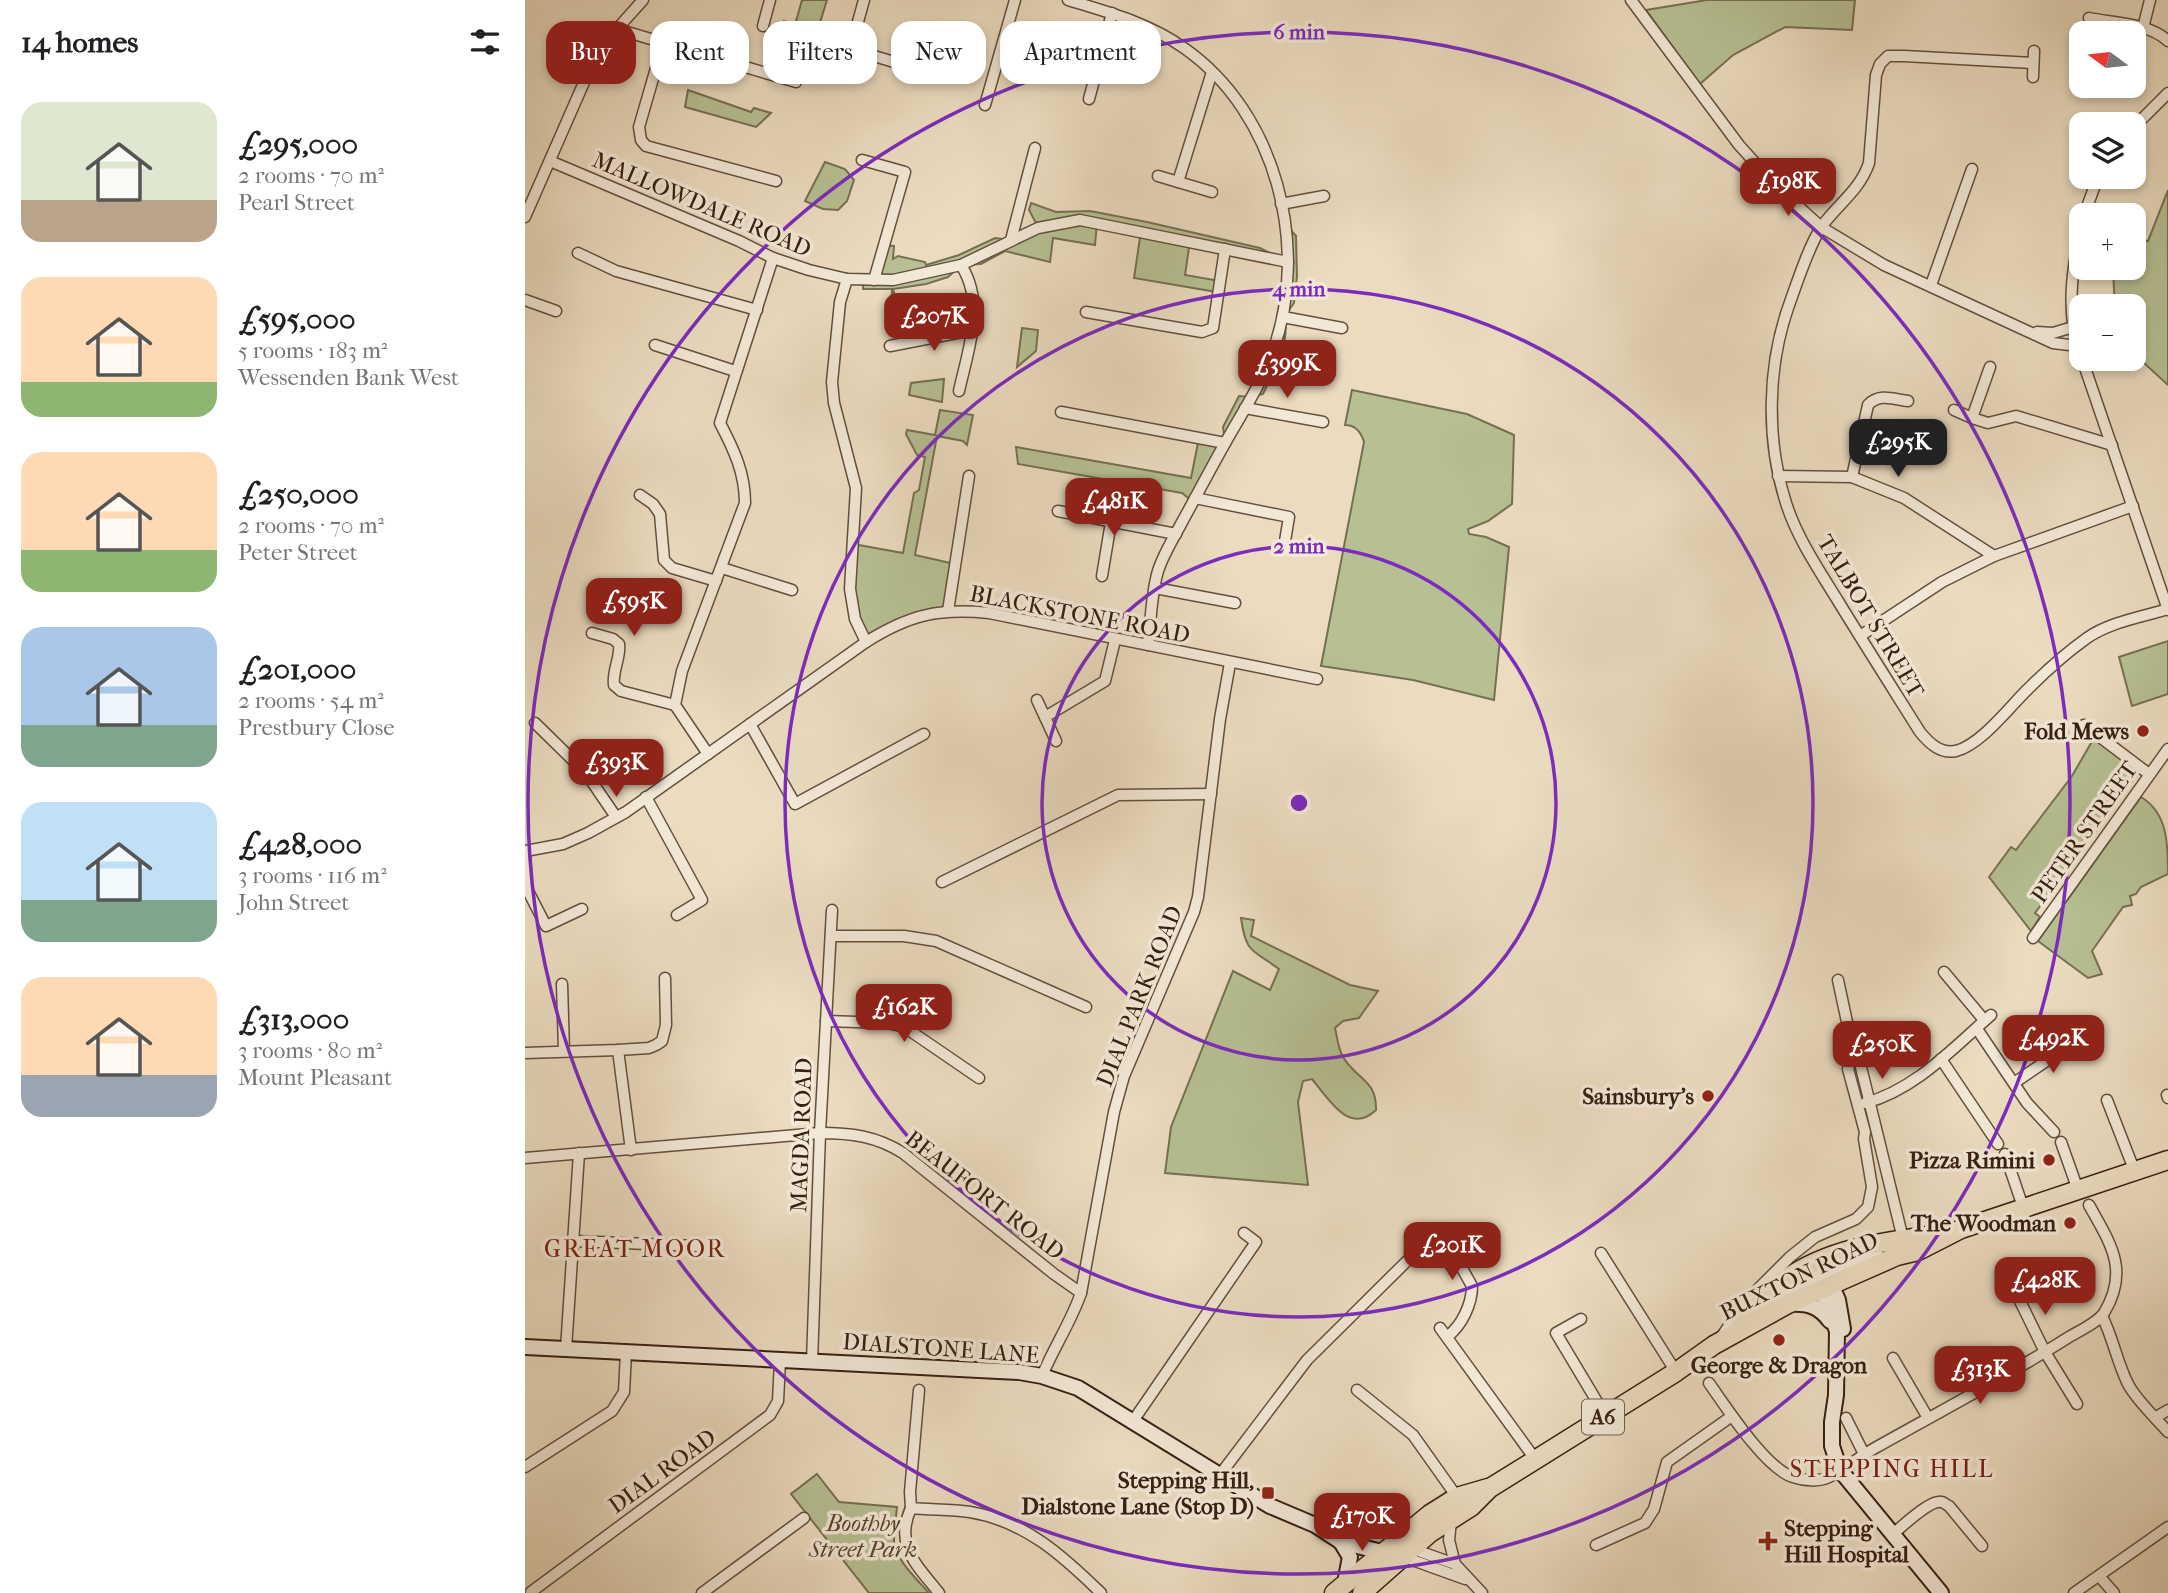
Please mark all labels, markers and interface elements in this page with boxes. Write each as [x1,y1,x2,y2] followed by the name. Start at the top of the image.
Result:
[1273,20,1326,44] text: 6 min
[546,21,636,84] chip: Buy
[650,21,749,84] chip: Rent
[763,21,877,84] chip: Filters
[891,21,986,84] chip: New
[1000,21,1161,84] chip: Apartment
[2069,21,2145,98] north arrow
[2069,21,2146,371] map controls
[466,23,504,61] icon: filters
[21,25,138,60] text: 14 homes
[2069,112,2146,189] button: layers
[238,127,358,162] text: £295,000
[77,130,161,214] icon: home
[588,146,815,263] street label: MALLOWDALE ROAD
[1739,158,1837,218] pin: £198K
[238,162,384,189] text: 2 rooms · 70 m²
[1756,167,1820,194] text: £198K
[238,189,355,216] text: Pearl Street
[2069,203,2146,280] button: +
[1272,277,1326,302] text: 4 min
[885,294,983,353] pin: £207K
[2069,294,2146,371] button: −
[238,302,356,337] text: £595,000
[900,302,968,329] text: £207K
[77,305,161,389] icon: home
[238,337,388,364] text: 5 rooms · 183 m²
[1238,340,1336,400] pin: £399K
[1254,349,1320,376] text: £399K
[238,364,459,391] text: Wessenden Bank West
[1849,420,1947,479] pin: £295K
[1865,428,1931,455] text: £295K
[238,477,359,512] text: £250,000
[1065,478,1163,538] pin: £481K
[77,480,161,564] icon: home
[1081,487,1147,514] text: £481K
[238,512,384,539] text: 2 rooms · 70 m²
[1811,530,1930,703] street label: TALBOT STREET
[1273,534,1325,558] text: 2 min
[238,539,358,566] text: Peter Street
[585,578,683,638] pin: £595K
[968,580,1192,649] street label: BLACKSTONE ROAD
[602,587,666,614] text: £595K
[238,652,356,687] text: £201,000
[77,655,161,739] icon: home
[238,687,384,714] text: 2 rooms · 54 m²
[238,714,395,741] text: Prestbury Close
[2023,718,2130,745] place label: Fold Mews
[2135,723,2151,739] marker: Fold Mews
[567,740,665,799] pin: £393K
[585,748,648,775] text: £393K
[2026,756,2144,908] street label: PETER STREET
[1287,791,1311,815] centre of rings
[238,827,362,862] text: £428,000
[77,830,161,914] icon: home
[238,862,387,889] text: 3 rooms · 116 m²
[238,889,350,916] text: John Street
[1091,902,1188,1090] street label: DIAL PARK ROAD
[855,984,953,1044] pin: £162K
[872,993,936,1020] text: £162K
[238,1002,349,1037] text: £313,000
[77,1005,161,1089] icon: home
[2004,1016,2102,1075] pin: £492K
[1833,1021,1931,1081] pin: £250K
[2018,1024,2088,1051] text: £492K
[1849,1030,1915,1057] text: £250K
[238,1037,382,1064] text: 3 rooms · 80 m²
[785,1057,818,1213] street label: MAGDA ROAD
[238,1064,392,1091] text: Mount Pleasant
[1582,1083,1694,1110] place label: Sainsbury's
[1700,1088,1716,1104] marker: Sainsbury's
[900,1125,1069,1266] street label: BEAUFORT ROAD
[1909,1147,2035,1174] place label: Pizza Rimini
[2041,1152,2057,1168] marker: Pizza Rimini
[1910,1210,2057,1237] place label: The Woodman
[2062,1215,2078,1231] marker: The Woodman
[1403,1222,1501,1282] pin: £201K
[1716,1226,1883,1326] street label: BUXTON ROAD
[1420,1231,1484,1258] text: £201K
[544,1235,726,1263] district label: GREAT MOOR
[1996,1258,2094,1317] pin: £428K
[2010,1266,2080,1293] text: £428K
[842,1328,1040,1369] street label: DIALSTONE LANE
[1771,1332,1787,1348] marker: George & Dragon
[1931,1346,2029,1406] pin: £313K
[1691,1352,1868,1379] place label: George & Dragon
[1950,1355,2010,1382] text: £313K
[1582,1400,1624,1434] road number: A6
[603,1423,721,1519] street label: DIAL ROAD
[1790,1455,1994,1483] district label: STEPPING HILL
[1021,1467,1254,1520] place label: Stepping Hill, Dialstone Lane (Stop D)
[1260,1485,1276,1501] marker: Stepping Hill, Dialstone Lane (Stop D)
[1313,1494,1411,1553] pin: £170K
[1330,1502,1394,1529] text: £170K
[808,1510,917,1563] park label: Boothby Street Park
[1784,1515,1910,1568] place label: Stepping Hill Hospital
[1758,1531,1778,1551] marker: Stepping Hill Hospital

